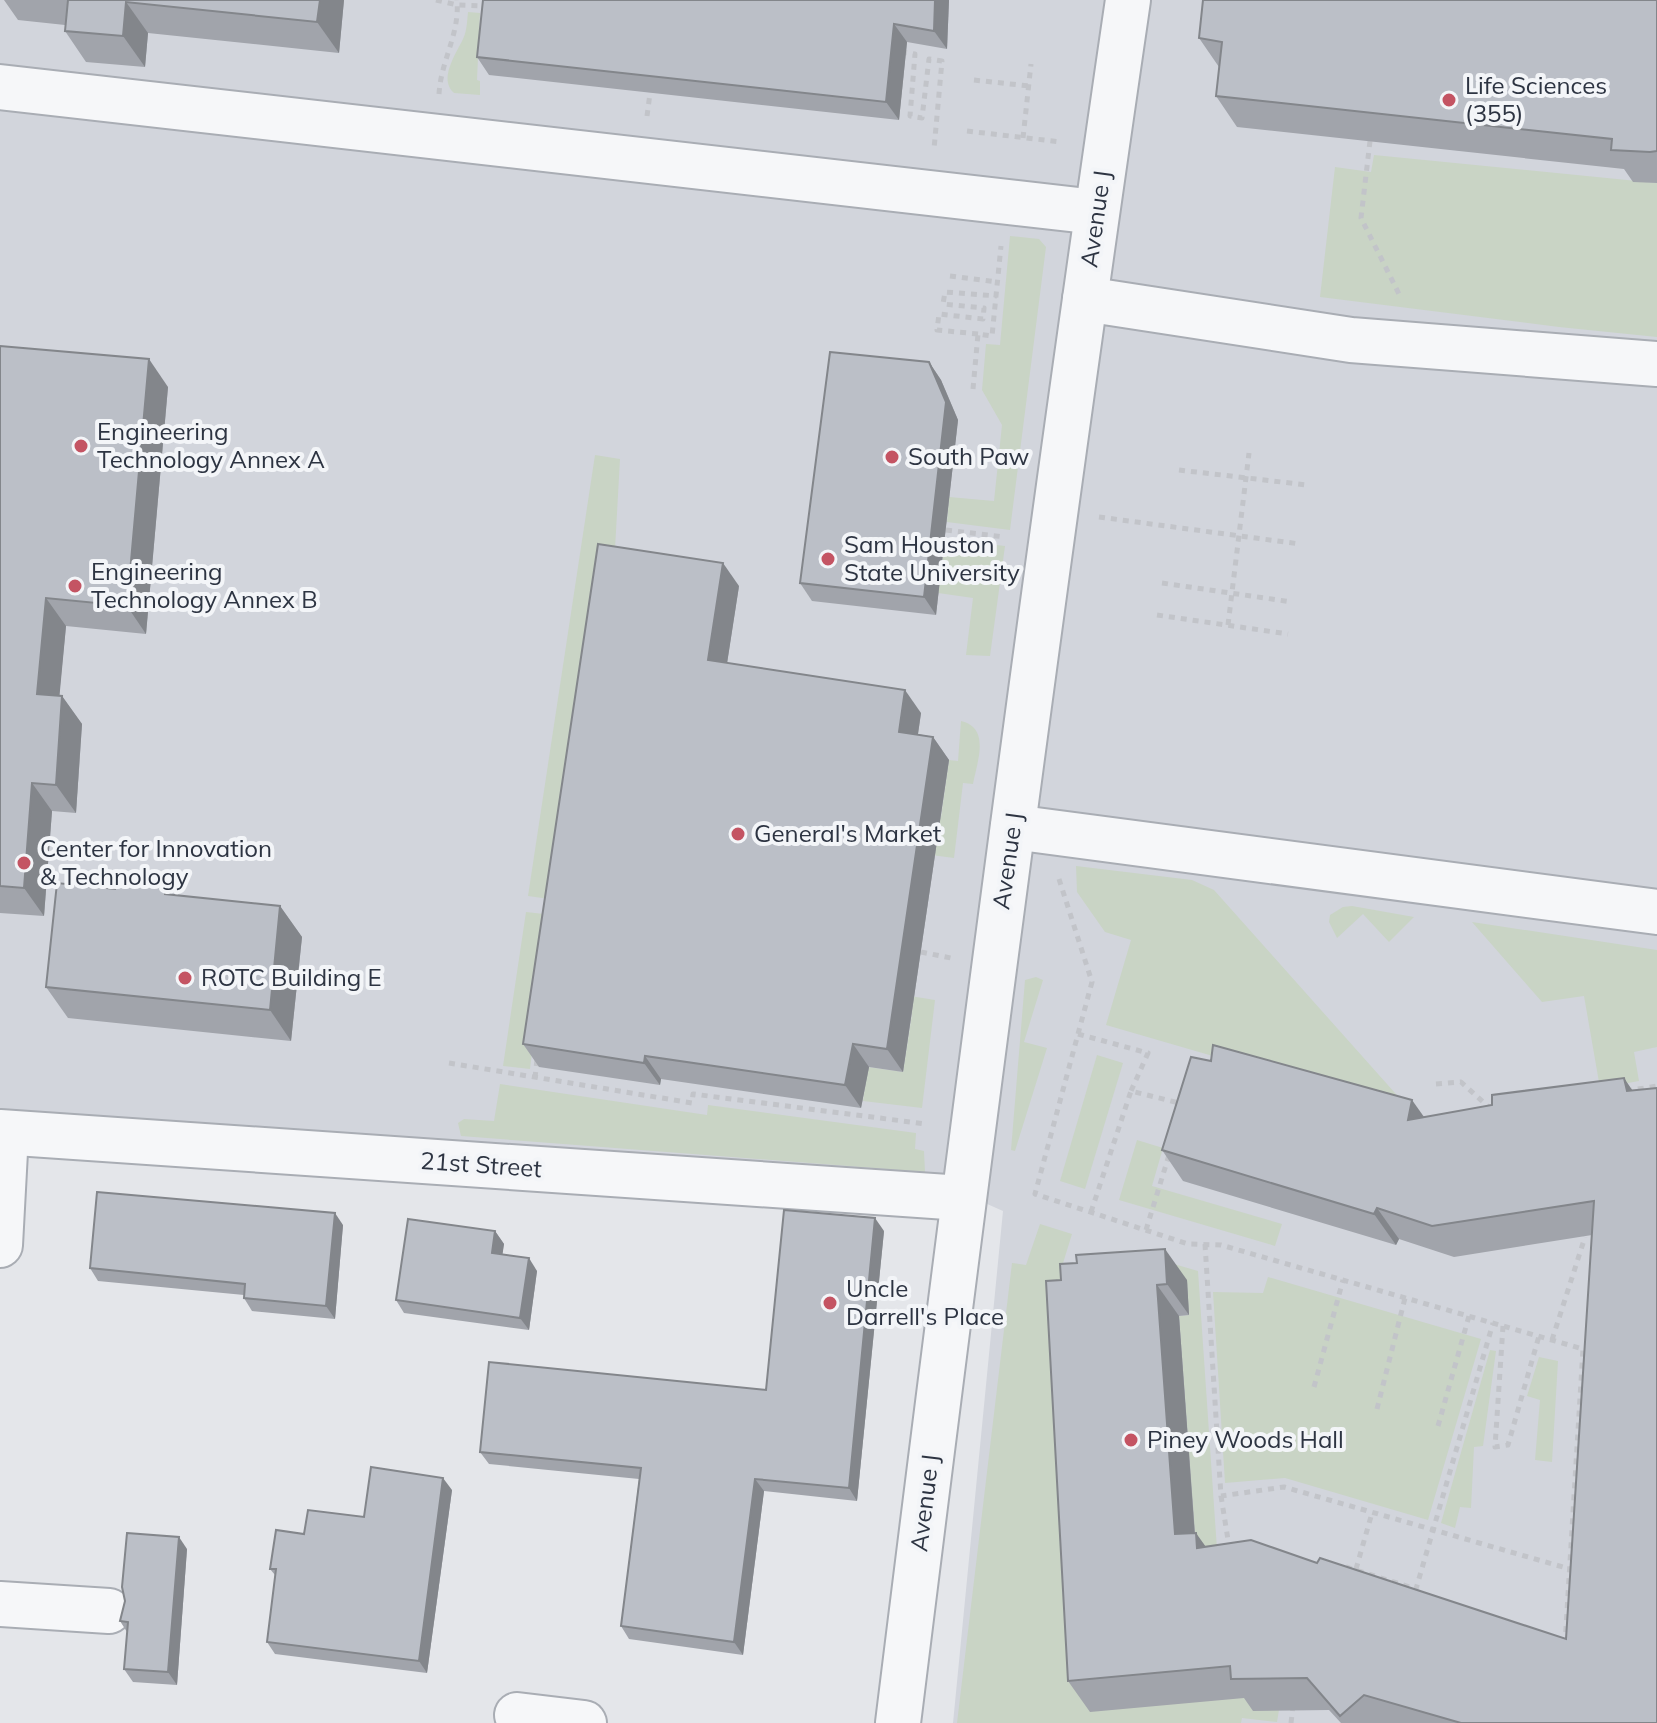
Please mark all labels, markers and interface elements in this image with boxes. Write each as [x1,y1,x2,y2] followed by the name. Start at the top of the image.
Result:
[1465,70,1607,128] place label: Life Sciences (355)
[1440,91,1458,109] marker: Life Sciences (355)
[1073,168,1117,269] street label: Avenue J
[97,416,325,474] place label: Engineering Technology Annex A
[72,437,90,455] marker: Engineering Technology Annex A
[908,441,1030,471] place label: South Paw
[883,448,901,466] marker: South Paw
[844,529,1020,587] place label: Sam Houston State University
[819,550,837,568] marker: Sam Houston State University
[91,556,317,614] place label: Engineering Technology Annex B
[66,577,84,595] marker: Engineering Technology Annex B
[985,810,1029,911] street label: Avenue J
[754,818,941,848] place label: General's Market
[729,825,747,843] marker: General's Market
[40,833,272,891] place label: Center for Innovation & Technology
[15,854,33,872] marker: Center for Innovation & Technology
[201,962,382,992] place label: ROTC Building E
[176,969,194,987] marker: ROTC Building E
[419,1145,543,1183] street label: 21st Street
[846,1273,1004,1331] place label: Uncle Darrell's Place
[821,1294,839,1312] marker: Uncle Darrell's Place
[1147,1424,1344,1454] place label: Piney Woods Hall
[1122,1431,1140,1449] marker: Piney Woods Hall
[903,1453,945,1553] street label: Avenue J

